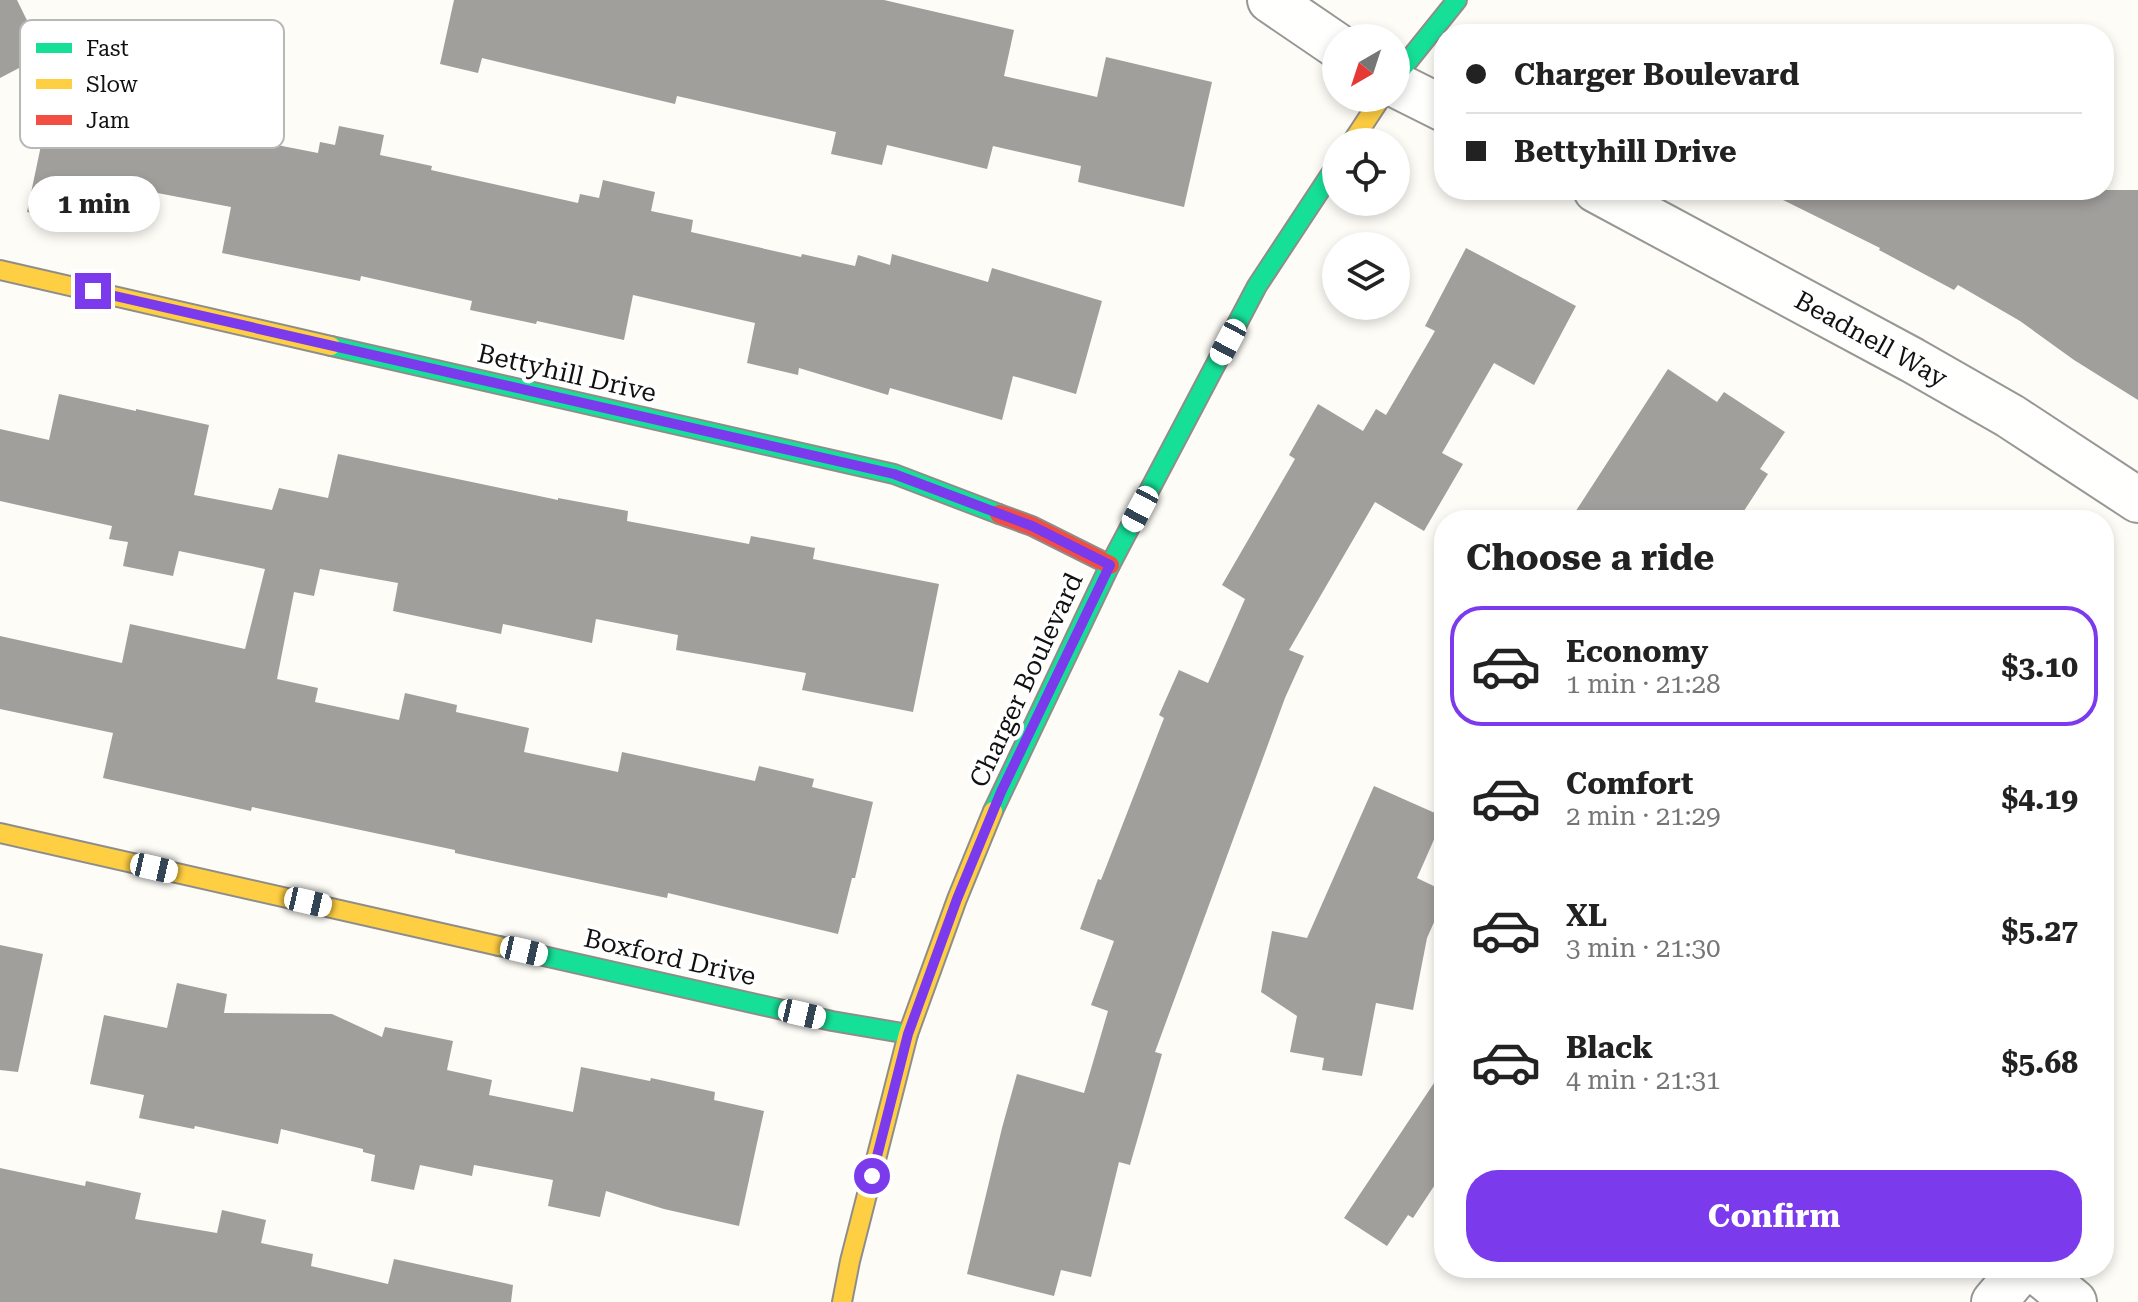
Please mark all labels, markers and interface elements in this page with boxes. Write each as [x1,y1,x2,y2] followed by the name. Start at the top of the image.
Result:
[20,20,284,148] legend
[1322,24,1410,112] north arrow
[1322,24,1410,320] map controls
[86,36,129,61] text: Fast
[1514,57,1799,92] text: Charger Boulevard
[86,72,139,97] text: Slow
[86,108,130,133] text: Jam
[1322,128,1410,216] button: locate
[1514,134,1737,169] text: Bettyhill Drive
[27,175,159,231] callout: 1 min
[58,189,130,219] text: 1 min
[1322,232,1410,320] button: layers
[75,273,111,309] route end
[1790,285,1953,394] street label: Beadnell Way
[1206,315,1250,369] car
[475,338,659,408] street label: Bettyhill Drive
[1118,482,1162,536] car
[1466,537,1714,579] text: Choose a ride
[963,568,1089,792] street label: Charger Boulevard
[1470,630,1542,702] icon: car
[1566,634,1708,669] text: Economy
[2001,649,2078,684] text: $3.10
[1566,669,1721,699] text: 1 min · 21:28
[1470,762,1542,834] icon: car
[1566,766,1693,801] text: Comfort
[2001,781,2078,816] text: $4.19
[1566,801,1721,831] text: 2 min · 21:29
[128,851,180,885] car
[282,885,334,919] car
[1470,894,1542,966] icon: car
[1566,898,1607,933] text: XL
[2001,913,2078,948] text: $5.27
[581,923,759,991] street label: Boxford Drive
[1566,933,1721,963] text: 3 min · 21:30
[498,934,550,968] car
[776,997,828,1031] car
[1470,1026,1542,1098] icon: car
[1566,1030,1653,1065] text: Black
[2001,1045,2078,1080] text: $5.68
[1566,1065,1721,1095] text: 4 min · 21:31
[854,1158,890,1194] route start
[1466,1170,2082,1262] button: Confirm

